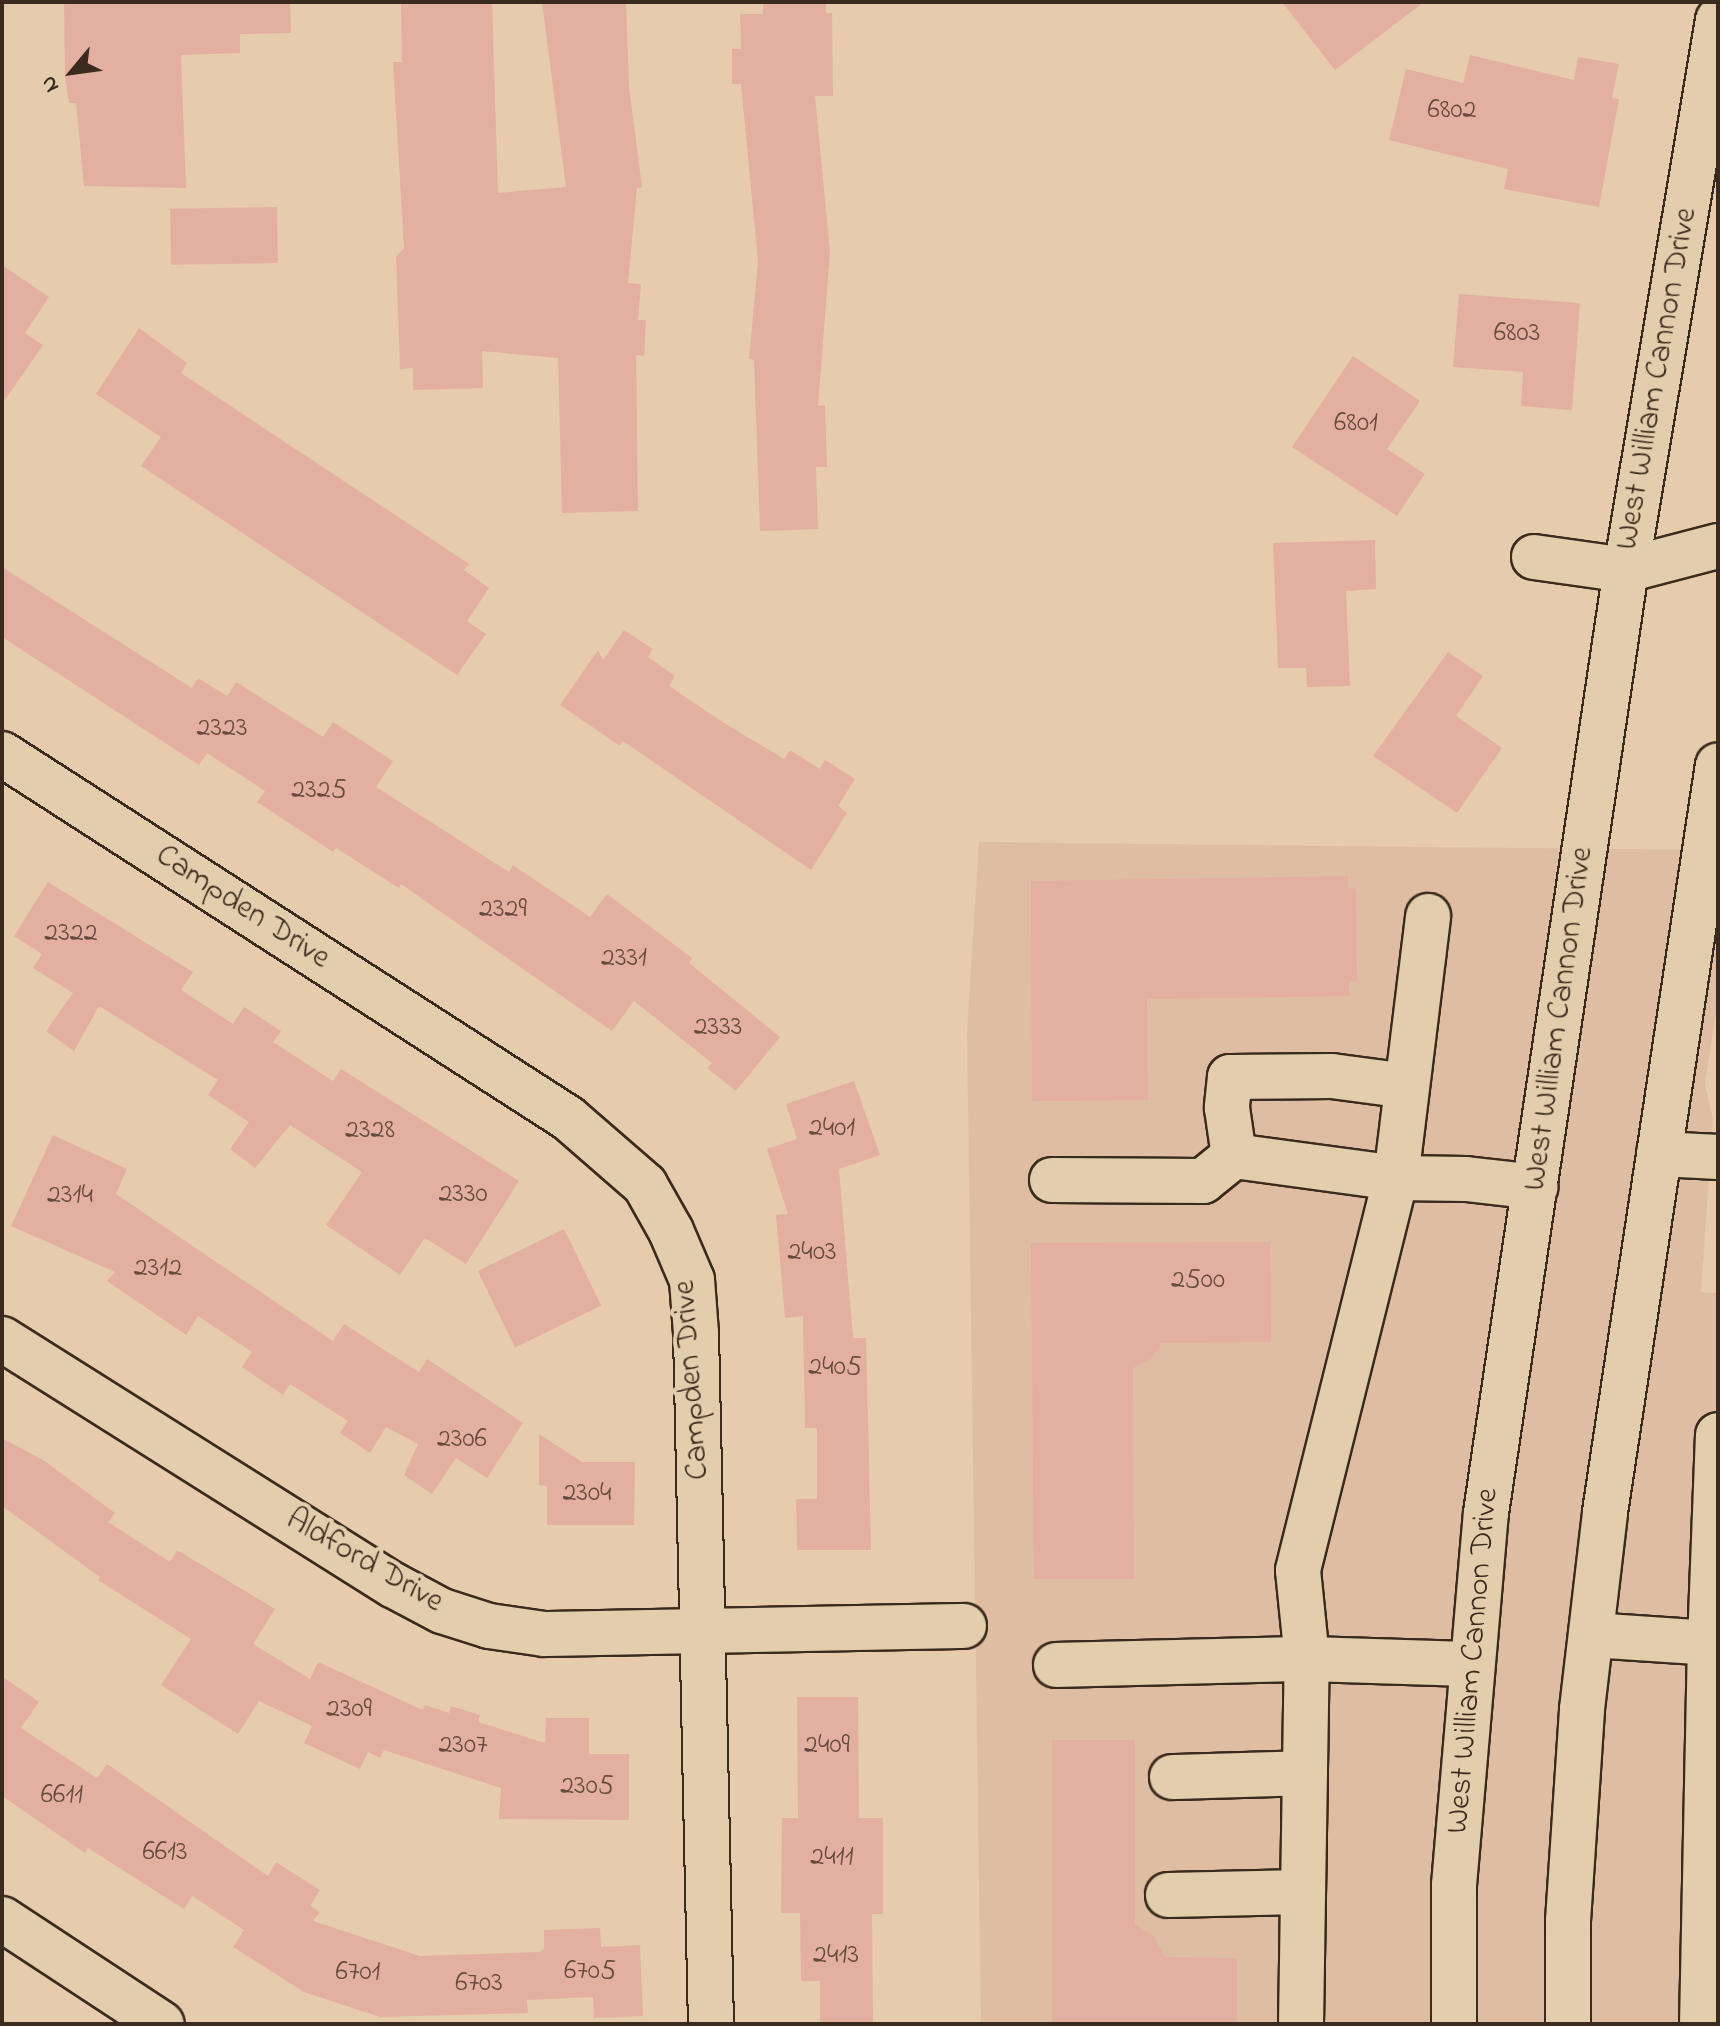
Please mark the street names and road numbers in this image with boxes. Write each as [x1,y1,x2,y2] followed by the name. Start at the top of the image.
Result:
[1609,205,1707,553] street label: West William Cannon Drive
[148,837,336,979] street label: Campden Drive
[1517,845,1603,1193] street label: West William Cannon Drive
[667,1279,719,1481] street label: Campden Drive
[1440,1487,1508,1835] street label: West William Cannon Drive
[278,1502,450,1622] street label: Aldford Drive

